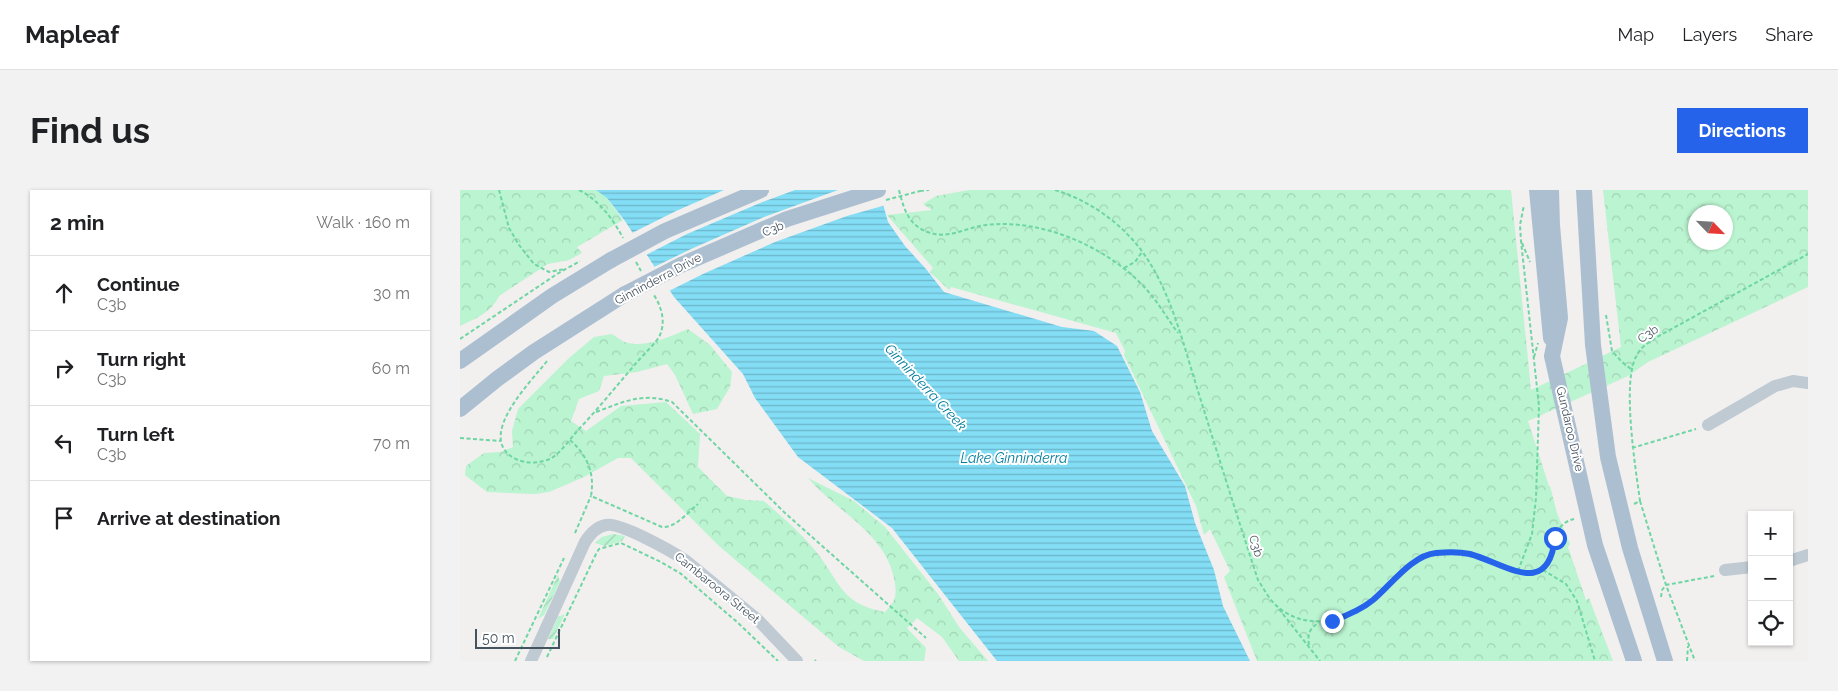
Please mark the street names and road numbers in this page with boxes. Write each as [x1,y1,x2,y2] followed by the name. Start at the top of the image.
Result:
[760,218,786,240] street label: C3b
[612,250,704,308] street label: Ginninderra Drive
[1635,322,1661,346] street label: C3b
[1553,385,1587,473] street label: Gundaroo Drive
[1246,533,1266,559] street label: C3b
[672,549,762,627] street label: Cambaroora Street

